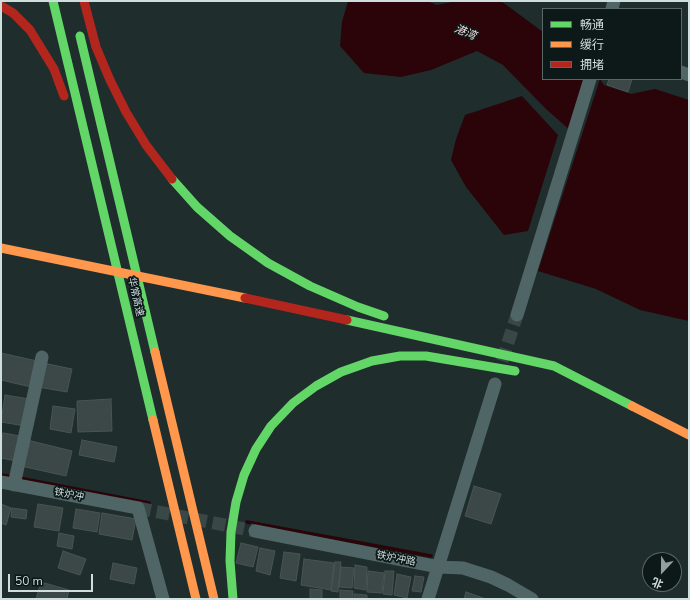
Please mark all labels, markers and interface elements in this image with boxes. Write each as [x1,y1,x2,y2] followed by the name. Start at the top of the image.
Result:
[542,8,682,80] legend
[580,17,604,33] text: 畅通
[452,23,478,43] water label: 港湾
[580,37,604,53] text: 缓行
[580,57,604,73] text: 拥堵
[125,276,145,318] street label: 华常高速
[53,486,85,504] street label: 铁炉冲
[375,549,417,569] street label: 铁炉冲路
[642,552,682,592] north arrow
[10,566,95,592] scale bar
[15,573,43,589] text: 50 m
[650,574,666,592] text: 北

